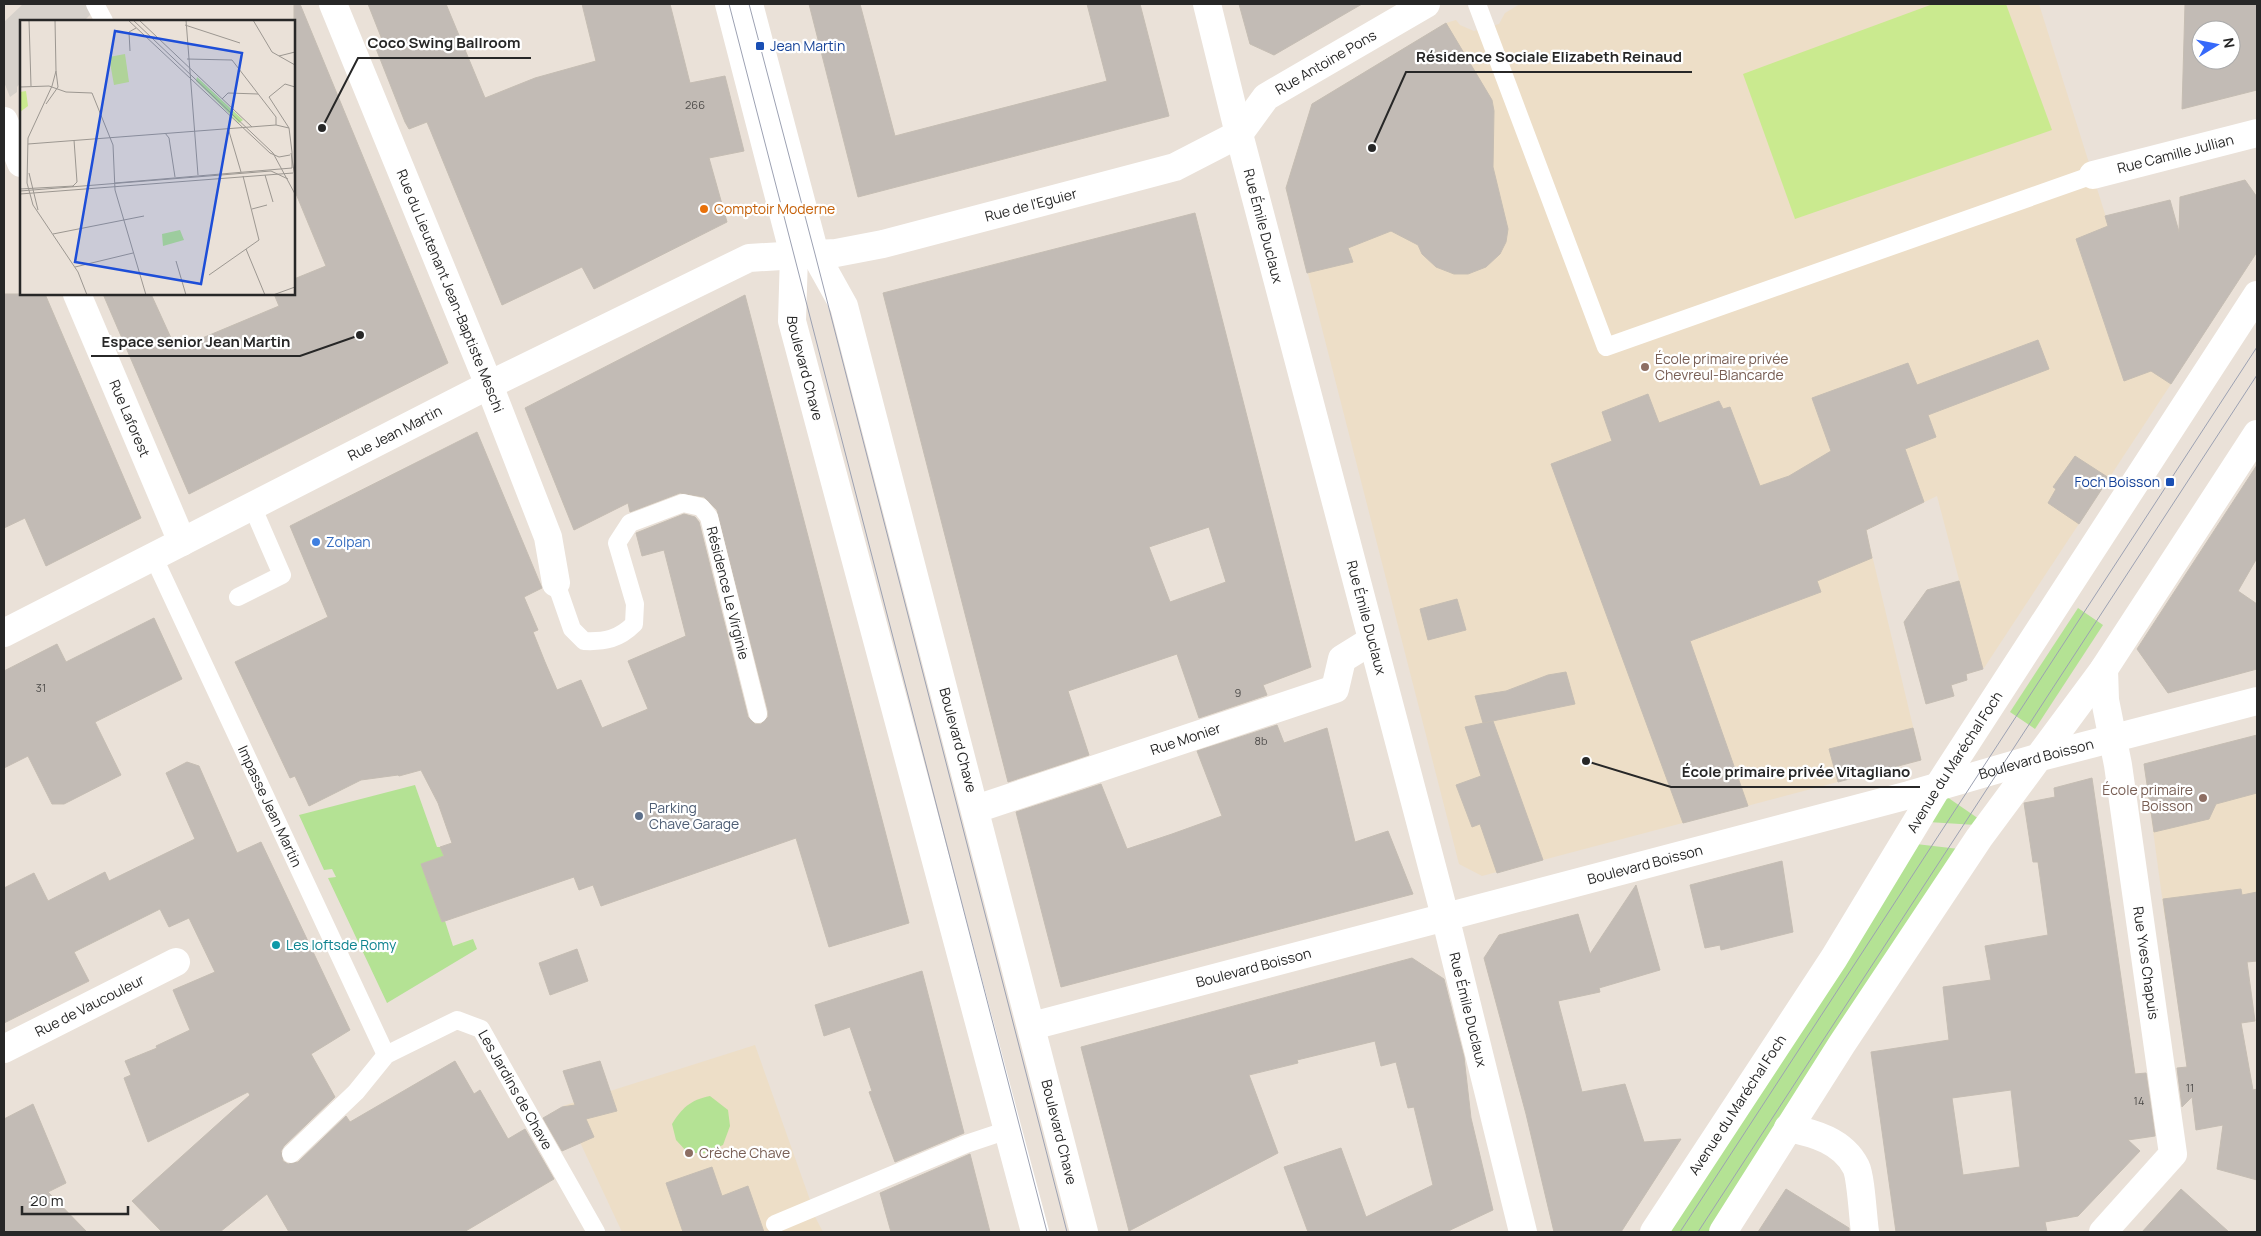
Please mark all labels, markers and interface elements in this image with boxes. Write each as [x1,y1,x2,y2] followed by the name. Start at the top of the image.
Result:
[20,20,295,295] inset map
[2191,20,2241,70] north arrow
[1272,25,1380,99] street label: Rue Antoine Pons
[358,28,531,58] callout: Coco Swing Ballroom
[367,32,521,53] text: Coco Swing Ballroom
[770,36,845,55] place label: Jean Martin
[2219,36,2240,49] text: N
[754,40,766,52] marker: Jean Martin
[1406,42,1692,72] callout: Résidence Sociale Elizabeth Reinaud
[1416,46,1682,67] text: Résidence Sociale Elizabeth Reinaud
[685,97,705,112] house number: 266
[2115,129,2235,177] street label: Rue Camille Jullian
[393,166,509,415] street label: Rue du Lieutenant Jean-Baptiste Meschi
[1240,167,1288,286] street label: Rue Émile Duclaux
[983,183,1079,226] street label: Rue de l'Eguier
[714,199,835,218] place label: Comptoir Moderne
[698,203,710,215] marker: Comptoir Moderne
[783,316,828,422] street label: Boulevard Chave
[91,326,300,356] callout: Espace senior Jean Martin
[102,331,290,352] text: Espace senior Jean Martin
[1655,349,1789,384] place label: École primaire privée Chevreul-Blancarde
[1639,361,1651,373] marker: École primaire privée Chevreul-Blancarde
[105,377,155,460] street label: Rue Laforest
[344,401,445,465] street label: Rue Jean Martin
[2075,472,2160,491] place label: Foch Boisson
[2164,476,2176,488] marker: Foch Boisson
[703,524,754,661] street label: Résidence Le Virginie
[326,532,371,551] place label: Zolpan
[310,536,322,548] marker: Zolpan
[1343,558,1391,677] street label: Rue Émile Duclaux
[36,680,46,695] house number: 31
[935,685,982,794] street label: Boulevard Chave
[1235,685,1242,700] house number: 9
[1902,687,2006,836] street label: Avenue du Maréchal Foch
[1148,718,1223,759] street label: Rue Monier
[1255,733,1268,748] house number: 8b
[1976,734,2095,783] street label: Boulevard Boisson
[234,742,307,870] street label: Impasse Jean Martin
[1671,757,1920,787] callout: École primaire privée Vitagliano
[1682,761,1910,782] text: École primaire privée Vitagliano
[2102,780,2193,815] place label: École primaire Boisson
[2197,792,2209,804] marker: École primaire Boisson
[649,798,739,833] place label: Parking Chave Garage
[633,810,645,822] marker: Parking Chave Garage
[1585,840,1705,888] street label: Boulevard Boisson
[2129,905,2164,1021] street label: Rue Yves Chapuis
[286,935,397,954] place label: Les loftsde Romy
[270,939,282,951] marker: Les loftsde Romy
[1194,943,1313,991] street label: Boulevard Boisson
[1445,950,1492,1069] street label: Rue Émile Duclaux
[31,970,147,1041] street label: Rue de Vaucouleur
[474,1026,557,1153] street label: Les Jardins de Chave
[1684,1031,1790,1179] street label: Avenue du Maréchal Foch
[1037,1077,1082,1186] street label: Boulevard Chave
[2186,1080,2194,1095] house number: 11
[2134,1093,2144,1108] house number: 14
[699,1143,790,1162] place label: Crèche Chave
[683,1147,695,1159] marker: Crèche Chave
[22,1184,129,1216] scale bar
[30,1190,63,1211] text: 20 m

